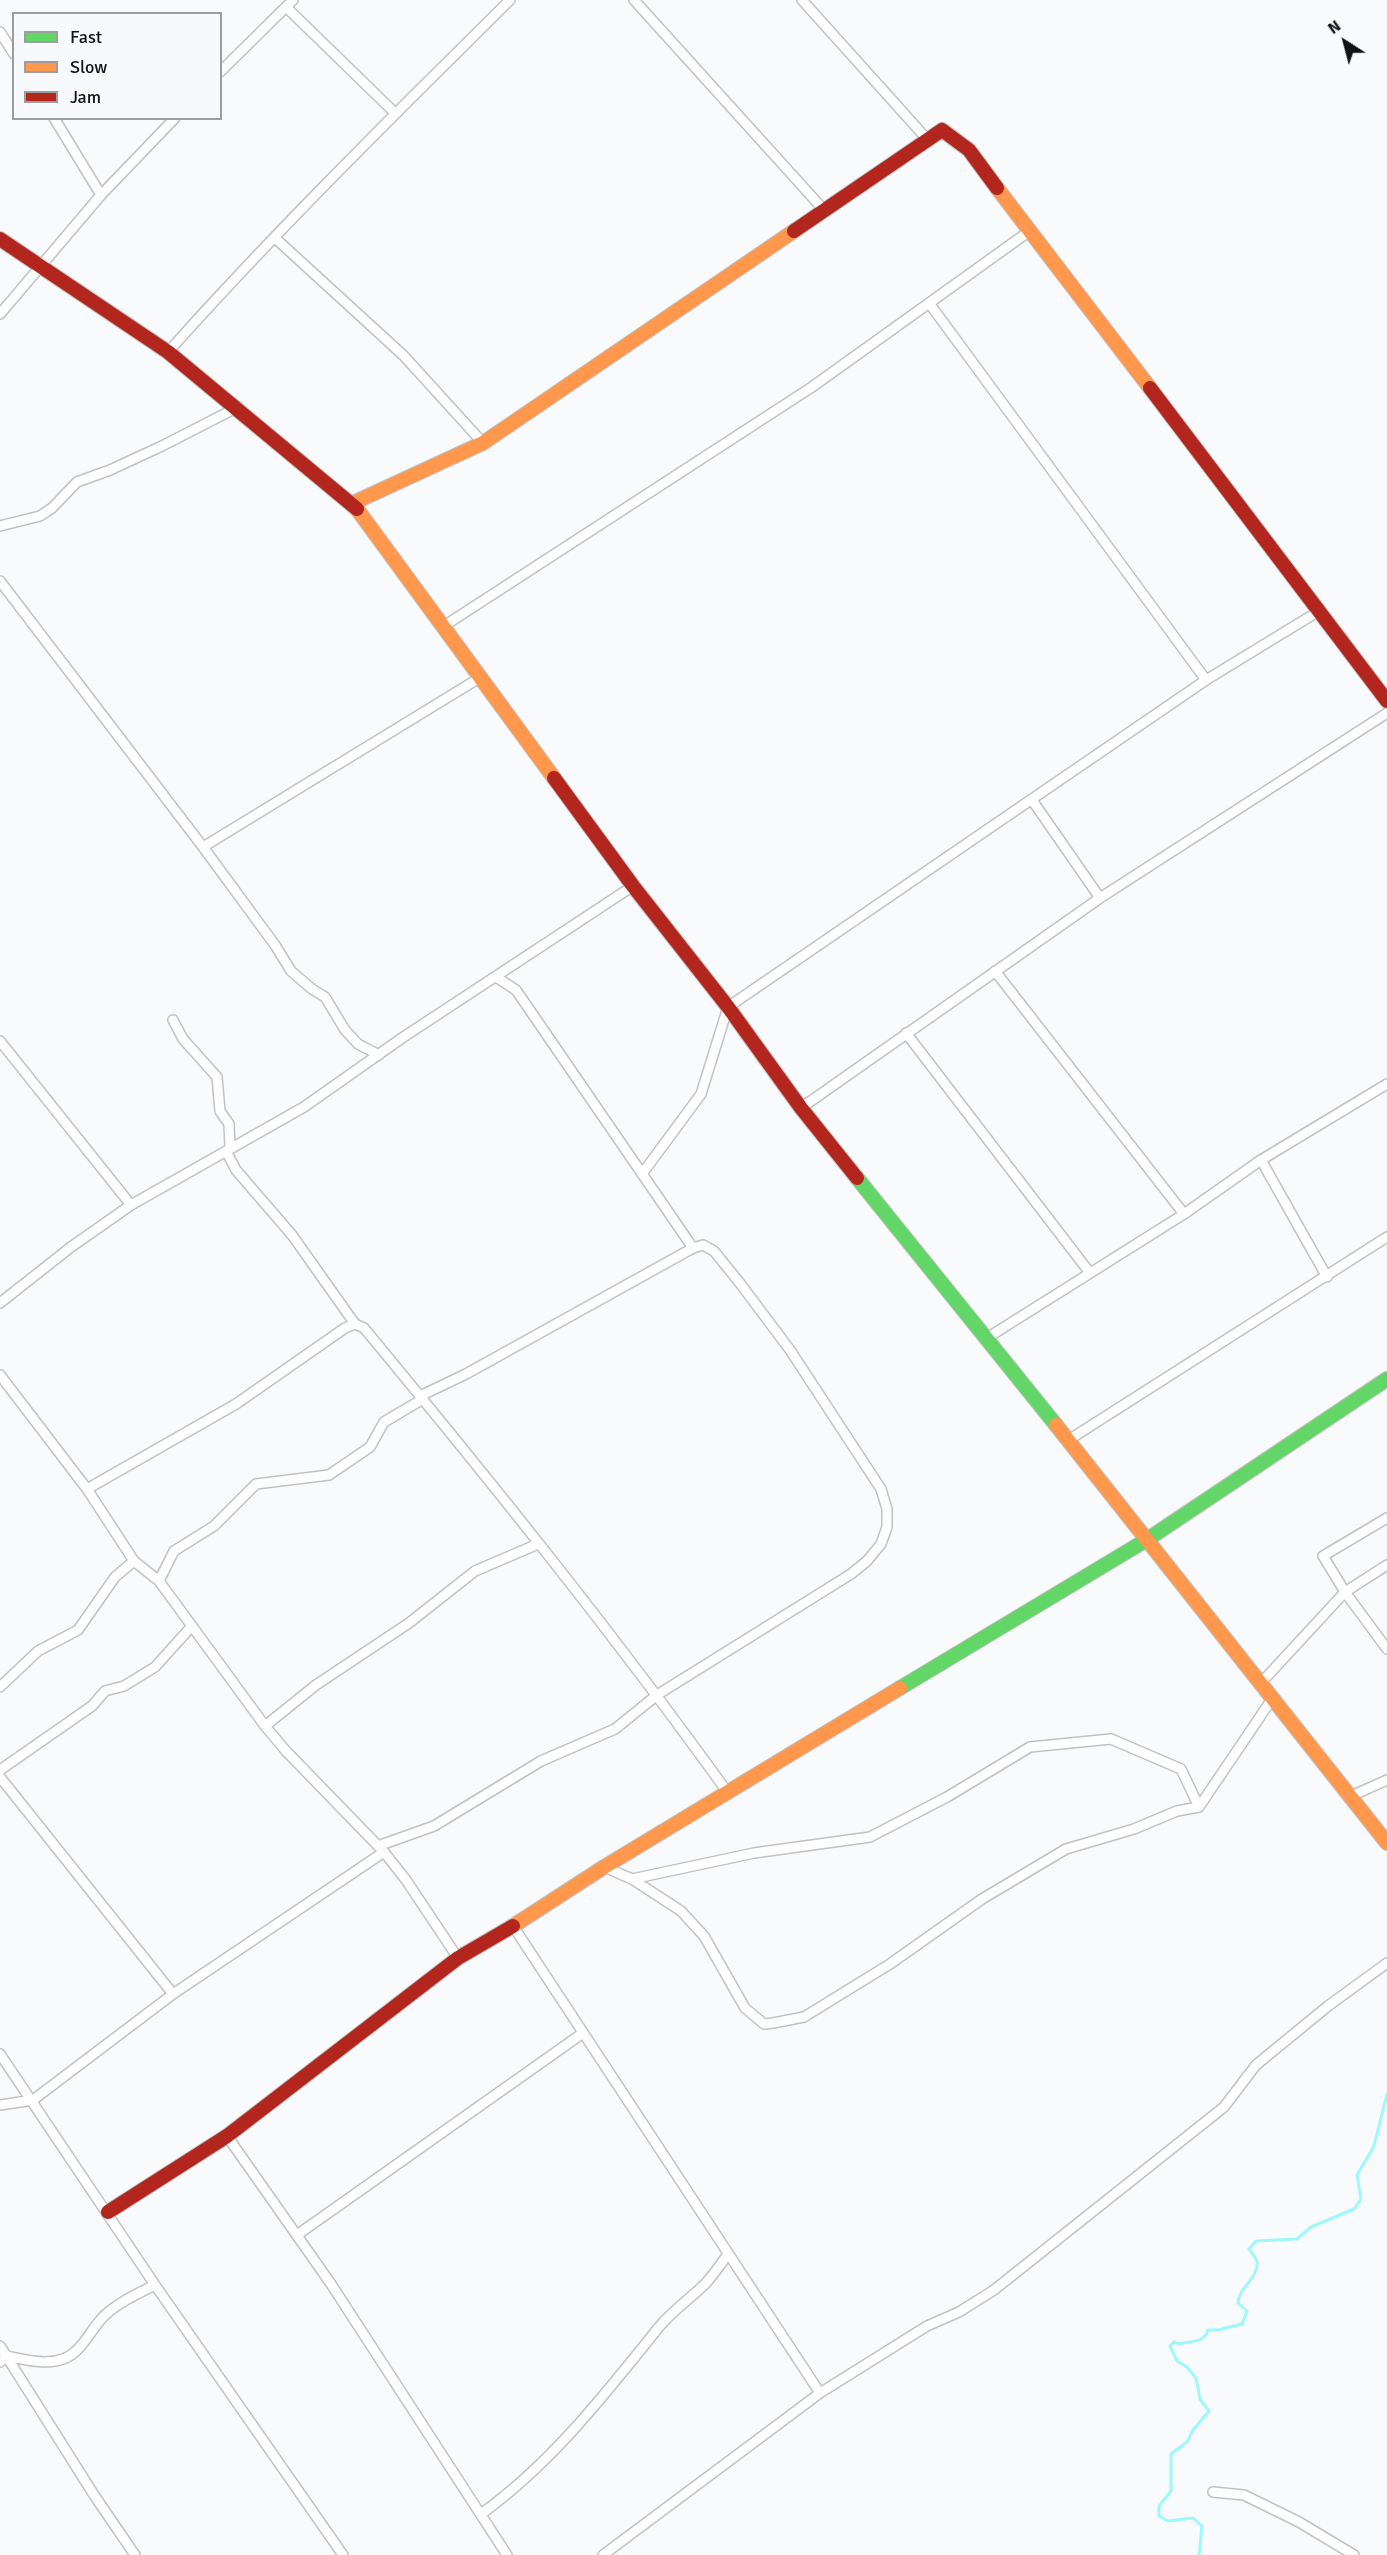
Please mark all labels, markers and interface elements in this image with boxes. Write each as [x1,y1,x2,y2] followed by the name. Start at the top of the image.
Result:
[12,12,222,120] legend
[1315,12,1375,72] north arrow
[1324,16,1345,39] text: N
[70,26,102,48] text: Fast
[70,56,107,78] text: Slow
[70,86,101,108] text: Jam

